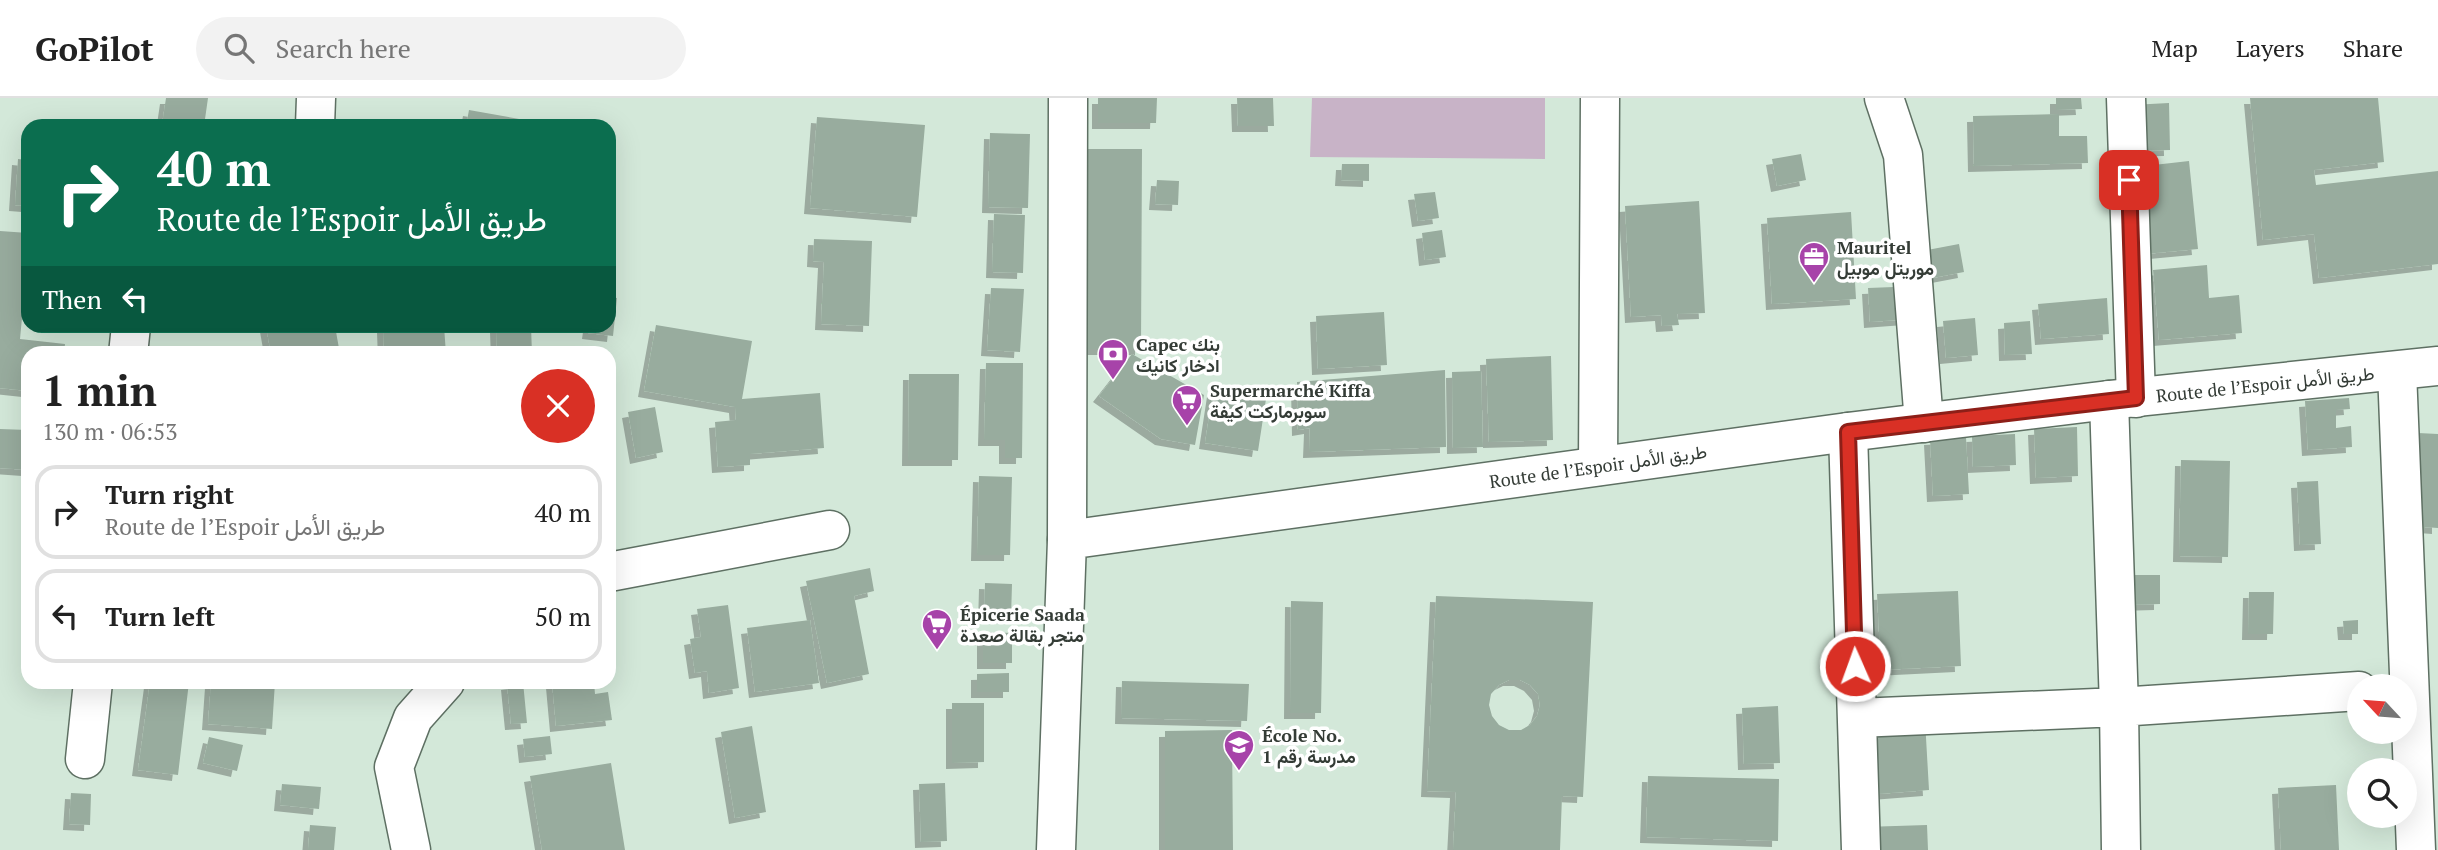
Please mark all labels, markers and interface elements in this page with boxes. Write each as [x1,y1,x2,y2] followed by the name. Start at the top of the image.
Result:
[196,17,686,80] search box
[35,27,154,70] text: GoPilot
[220,29,258,67] icon: search
[276,31,411,65] text: Search here
[2151,32,2198,64] text: Map
[2236,32,2305,64] text: Layers
[2343,32,2403,64] text: Share
[157,135,271,200] text: 40 m
[42,147,133,238] icon: right
[2099,150,2159,210] pin
[2110,161,2148,199] icon: arrive
[157,198,547,240] text: Route de l’Espoir طريق الأمل
[1837,235,1934,280] place label: Mauritel موريتل موبيل
[1797,240,1831,284] office icon: Mauritel موريتل موبيل
[116,280,154,318] icon: left
[42,282,102,316] text: Then
[1136,332,1220,377] place label: Capec بنك ادخار كانيك
[1096,337,1130,381] bank icon: Capec بنك ادخار كانيك
[2155,361,2375,407] street label: Route de l’Espoir طريق الأمل
[42,362,157,418] text: 1 min
[521,369,595,443] button: close
[1210,378,1371,423] place label: Supermarché Kiffa سوبرماركت كيفة
[1170,383,1204,427] supermarket icon: Supermarché Kiffa سوبرماركت كيفة
[42,416,177,447] text: 130 m · 06:53
[1488,439,1708,493] street label: Route de l’Espoir طريق الأمل
[105,477,234,511] text: Turn right
[46,493,84,531] icon: right
[535,495,591,529] text: 40 m
[105,511,385,542] text: Route de l’Espoir طريق الأمل
[46,597,84,635] icon: left
[105,599,215,633] text: Turn left
[535,599,591,633] text: 50 m
[960,602,1085,647] place label: Épicerie Saada متجر بقالة صعدة
[920,607,954,651] supermarket icon: Épicerie Saada متجر بقالة صعدة
[1818,629,1892,703] position arrow
[2347,674,2417,744] north arrow
[2347,674,2417,828] map controls
[1262,723,1356,769] place label: École No. 1 مدرسة رقم
[1222,728,1256,772] school or university icon: École No. 1 مدرسة رقم
[2347,758,2417,828] button: search

